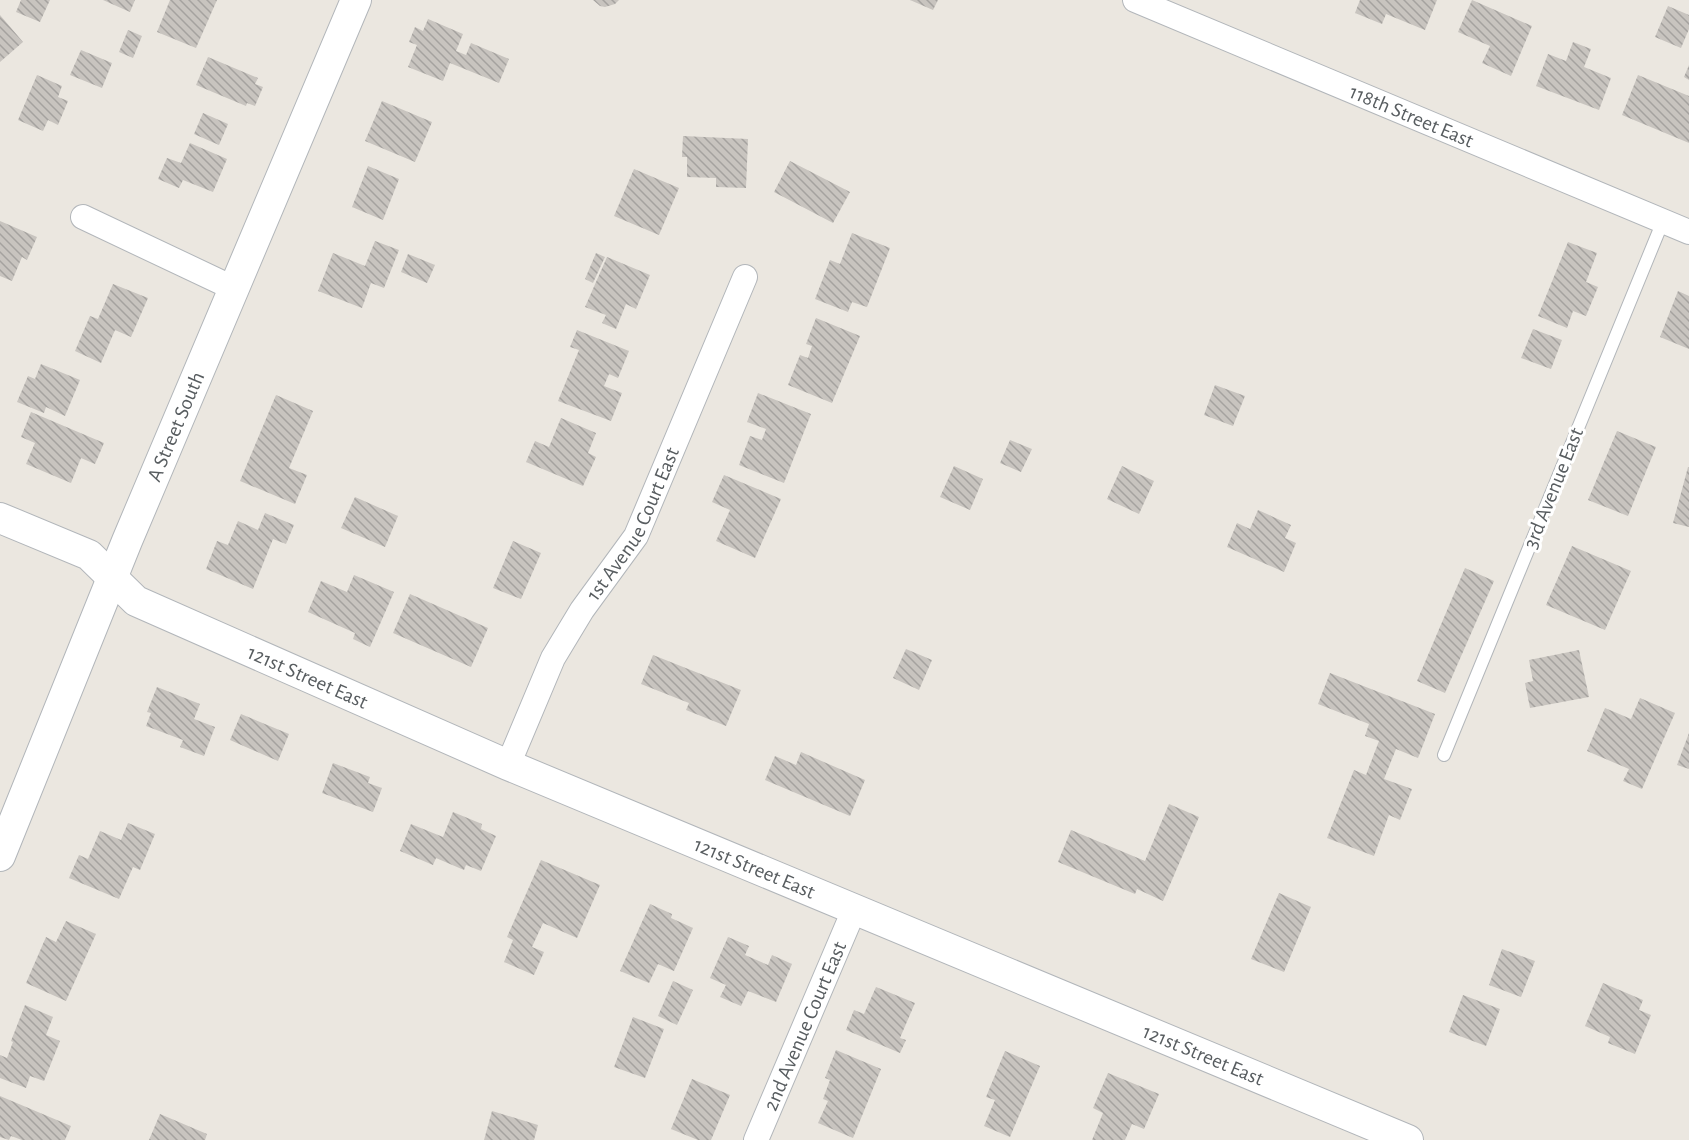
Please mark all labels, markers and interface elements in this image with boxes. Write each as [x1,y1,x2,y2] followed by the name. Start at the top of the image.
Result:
[1346,81,1477,152] street label: 118th Street East
[144,369,208,484] street label: A Street South
[1520,424,1587,552] street label: 3rd Avenue East
[583,444,683,605] street label: 1st Avenue Court East
[245,642,371,713] street label: 121st Street East
[691,834,818,903] street label: 121st Street East
[760,938,850,1114] street label: 2nd Avenue Court East
[1140,1021,1267,1090] street label: 121st Street East

